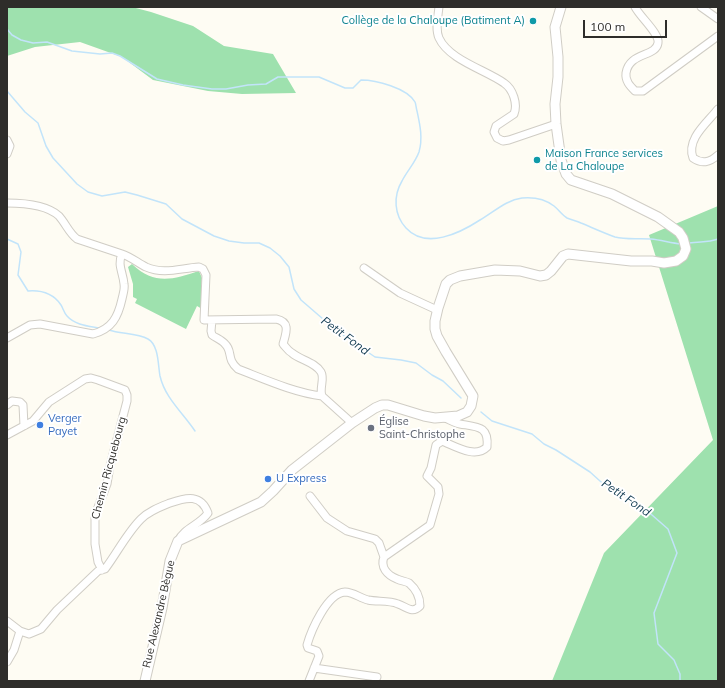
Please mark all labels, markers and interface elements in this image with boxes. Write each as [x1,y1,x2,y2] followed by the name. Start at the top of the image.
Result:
[585,12,669,38] scale bar
[342,14,525,28] place label: Collège de la Chaloupe (Batiment A)
[528,16,538,26] marker: Collège de la Chaloupe (Batiment A)
[590,19,625,34] text: 100 m
[545,147,663,173] place label: Maison France services de La Chaloupe
[532,155,542,165] marker: Maison France services de La Chaloupe
[318,314,372,358] water label: Petit Fond
[48,412,82,438] place label: Verger Payet
[89,415,129,521] street label: Chemin Ricquebourg
[379,415,465,441] place label: Église Saint-Christophe
[35,420,45,430] marker: Verger Payet
[366,423,376,433] marker: Église Saint-Christophe
[276,472,327,486] place label: U Express
[263,474,273,484] marker: U Express
[599,476,653,520] water label: Petit Fond
[140,559,178,669] street label: Rue Alexandre Bègue

